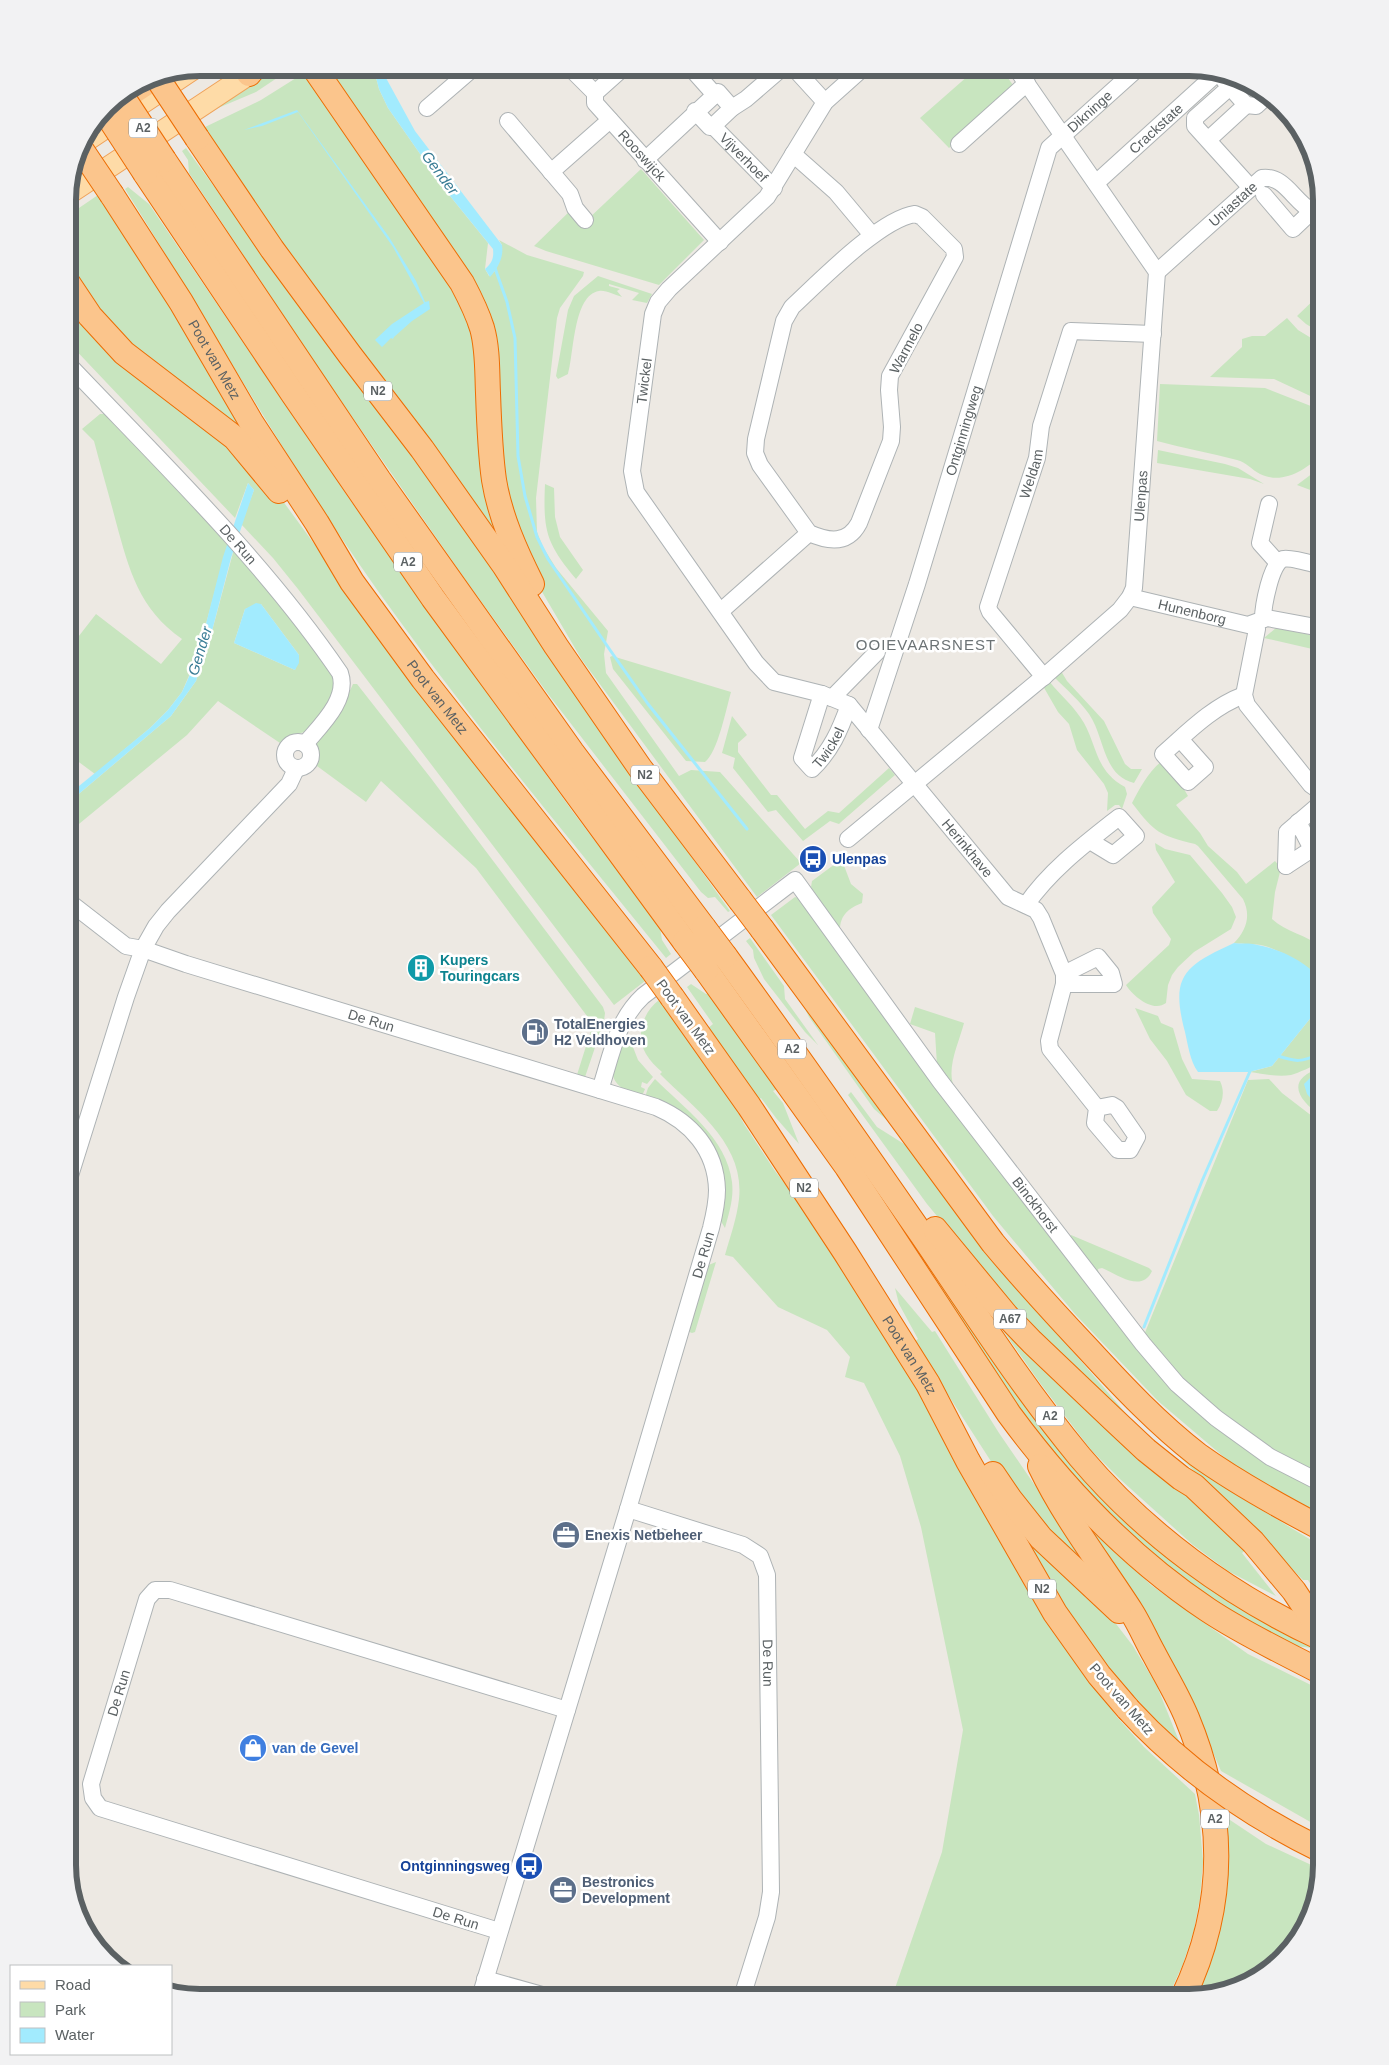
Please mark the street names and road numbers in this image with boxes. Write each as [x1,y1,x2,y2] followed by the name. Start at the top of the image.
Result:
[1064,87,1116,136] street label: Dikninge
[1126,100,1186,157] street label: Crackstate
[129,119,157,138] road number: A2
[615,127,670,185] street label: Rooswijck
[716,130,771,185] street label: Vijverhoef
[1206,178,1261,230] street label: Uniastate
[185,317,244,402] street label: Poot van Metz
[886,320,926,376] street label: Warmelo
[633,357,655,405] street label: Twickel
[364,382,392,401] road number: N2
[942,383,985,478] street label: Ontginningweg
[1016,448,1046,501] street label: Weldam
[1131,470,1151,522] street label: Ulenpas
[217,521,260,567] street label: De Run
[394,552,422,572] road number: A2
[1157,596,1228,628] street label: Hunenborg
[404,657,471,737] street label: Poot van Metz
[809,725,847,772] street label: Twickel
[631,766,659,784] road number: N2
[939,816,996,881] street label: Herinkhave
[653,976,719,1058] street label: Poot van Metz
[346,1006,396,1035] street label: De Run
[778,1040,806,1058] road number: A2
[1009,1174,1062,1236] street label: Binckhorst
[790,1178,818,1198] road number: N2
[689,1230,717,1280] street label: De Run
[994,1310,1026,1328] road number: A67
[879,1313,940,1397] street label: Poot van Metz
[1036,1406,1064,1425] road number: A2
[1028,1580,1056,1598] road number: N2
[760,1639,776,1687] street label: De Run
[1087,1660,1157,1738] street label: Poot van Metz
[104,1668,133,1718] street label: De Run
[1201,1810,1229,1828] road number: A2
[431,1903,481,1933] street label: De Run

